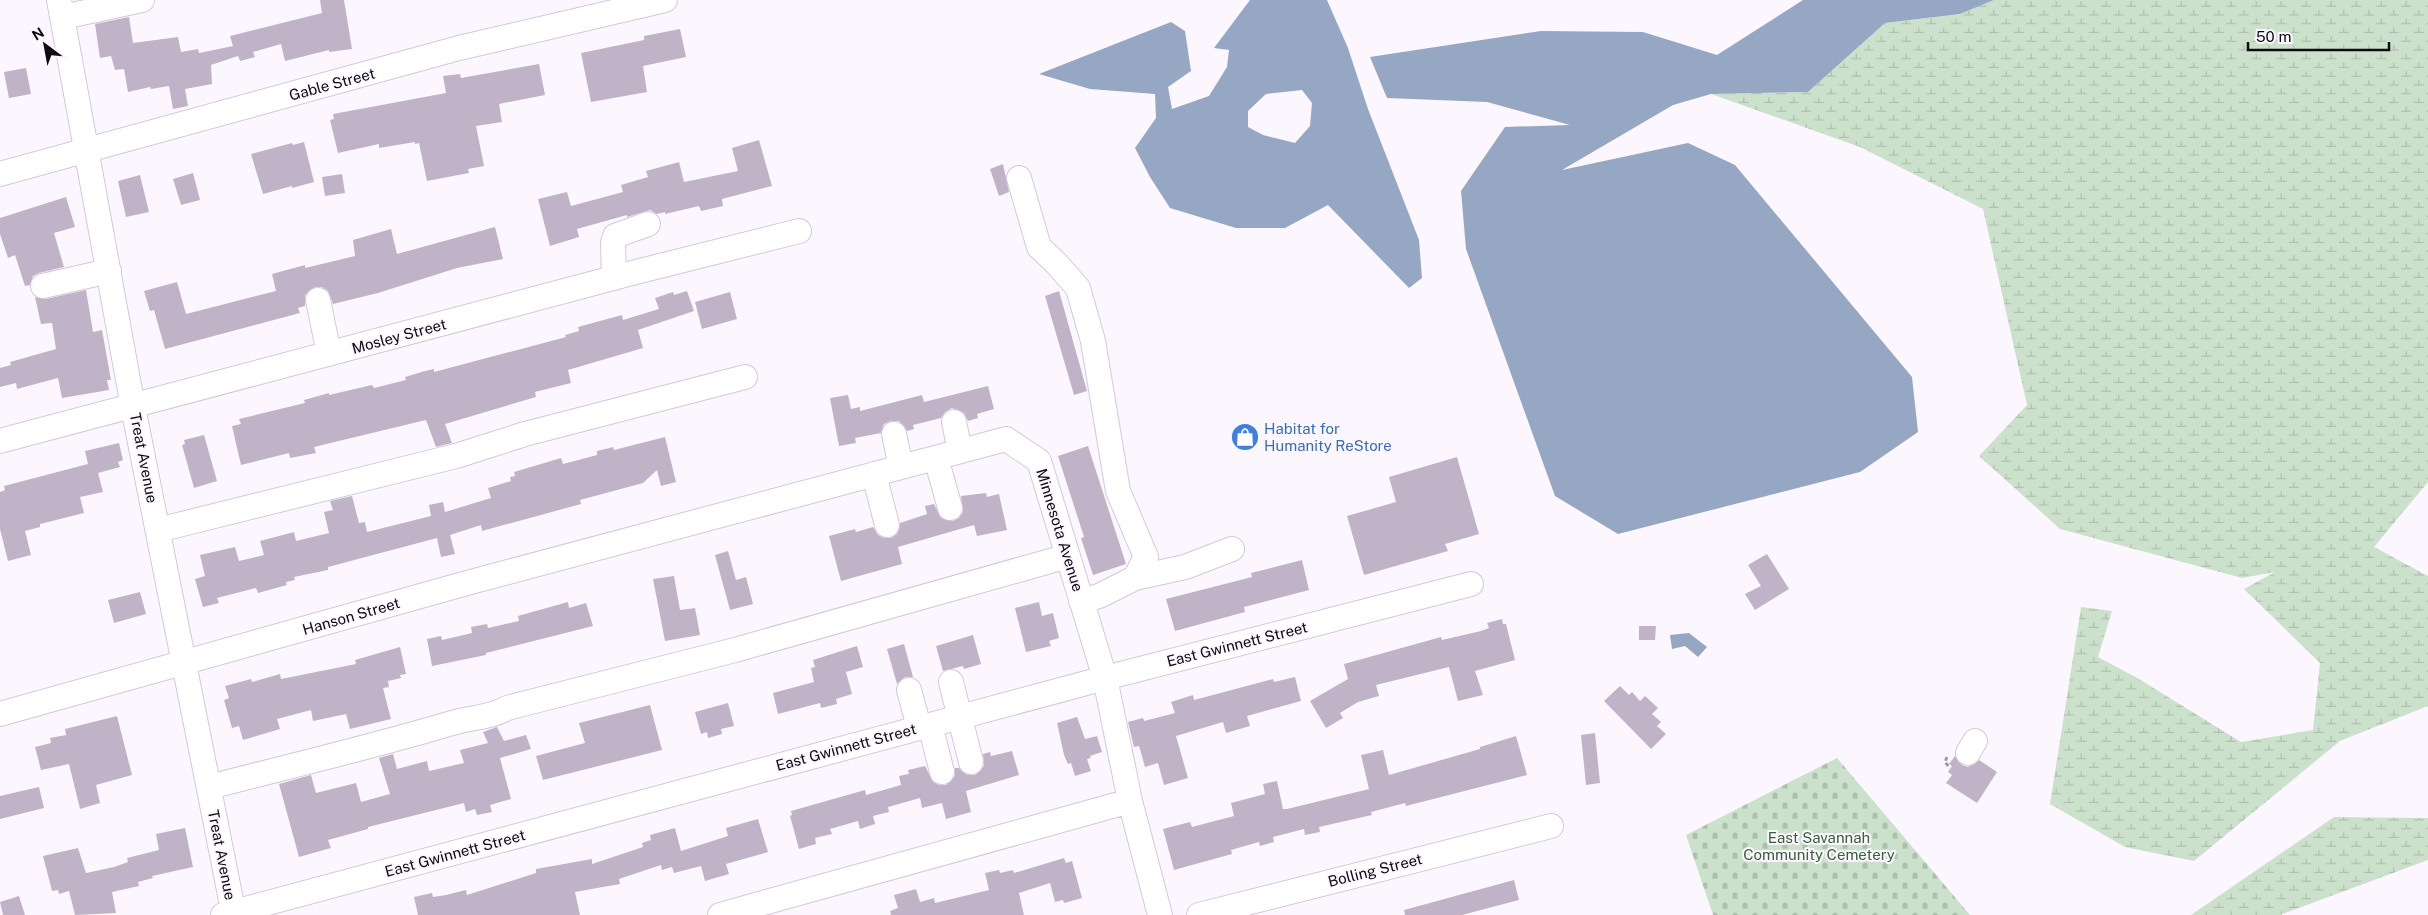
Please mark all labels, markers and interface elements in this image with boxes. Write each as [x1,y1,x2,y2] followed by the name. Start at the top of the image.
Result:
[20,20,70,70] north arrow
[2248,20,2389,52] scale bar
[29,24,47,44] text: N
[2256,28,2291,45] text: 50 m
[287,64,377,104] street label: Gable Street
[350,315,448,357] street label: Mosley Street
[127,411,161,505] street label: Treat Avenue
[1264,420,1392,454] place label: Habitat for Humanity ReStore
[1230,422,1260,452] shop icon: Habitat for Humanity ReStore
[1033,466,1087,594] street label: Minnesota Avenue
[300,594,402,638] street label: Hanson Street
[1165,618,1309,670] street label: East Gwinnett Street
[774,720,918,774] street label: East Gwinnett Street
[205,808,239,902] street label: Treat Avenue
[383,826,527,880] street label: East Gwinnett Street
[1743,829,1895,863] park label: East Savannah Community Cemetery
[1326,850,1424,890] street label: Bolling Street

